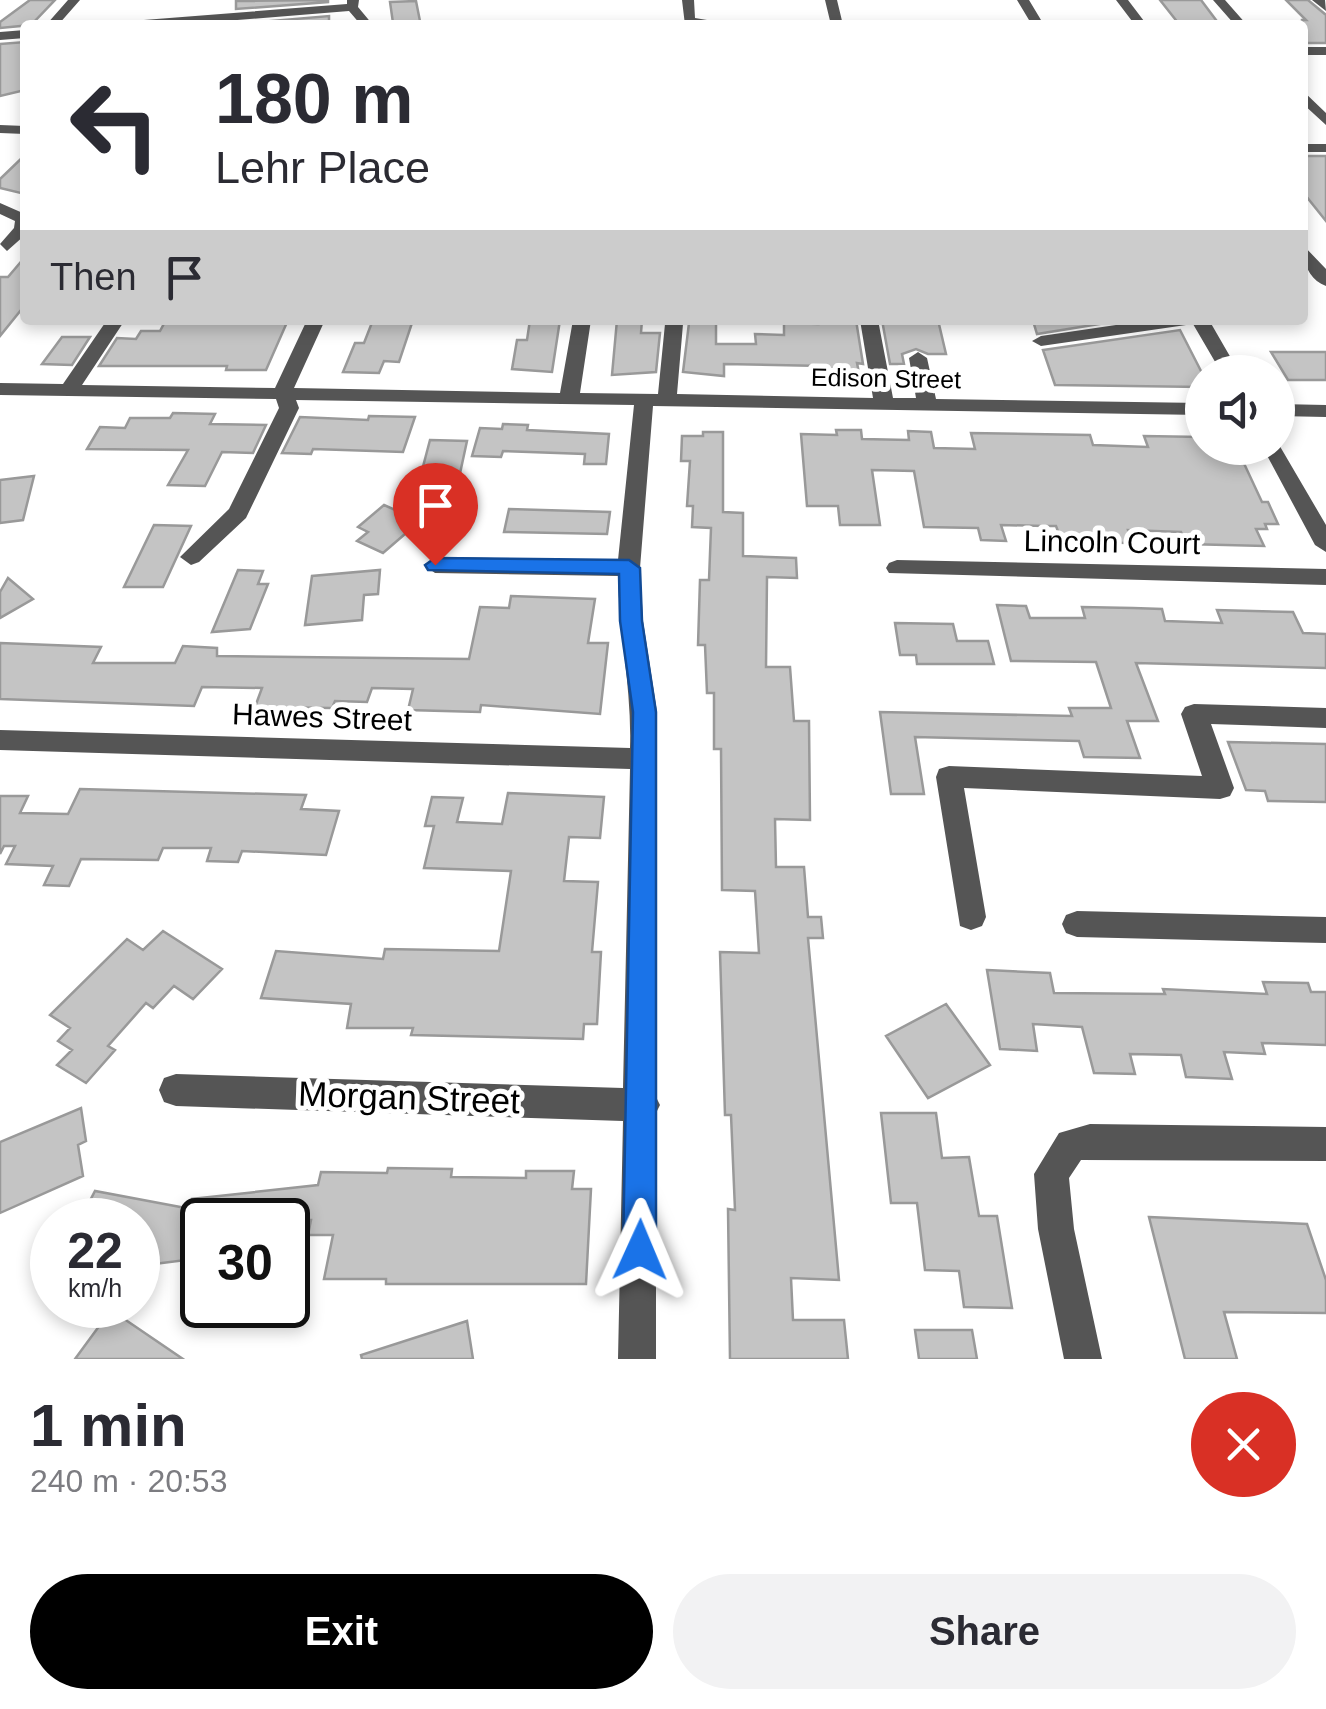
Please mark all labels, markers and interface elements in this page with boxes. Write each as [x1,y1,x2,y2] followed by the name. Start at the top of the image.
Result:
[50,60,180,190] icon: left
[215,60,413,138] text: 180 m
[215,142,430,193] text: Lehr Place
[157,250,212,305] icon: arrive
[50,256,137,298] text: Then
[1185,355,1295,465] map controls
[1185,355,1295,465] button: sound
[811,363,961,393] street label: Edison Street
[393,463,478,566] pin
[408,478,463,533] icon: arrive
[1023,524,1201,560] street label: Lincoln Court
[231,697,413,737] street label: Hawes Street
[297,1074,521,1120] street label: Morgan Street
[180,1198,310,1328] speed limit sign: 30
[588,1198,692,1302] position arrow
[67,1223,123,1279] text: 22
[68,1274,122,1302] text: km/h
[30,1392,187,1459] text: 1 min
[1191,1392,1296,1497] button: close
[30,1463,227,1499] text: 240 m · 20:53
[30,1574,653,1689] button: Exit
[673,1574,1296,1689] button: Share

